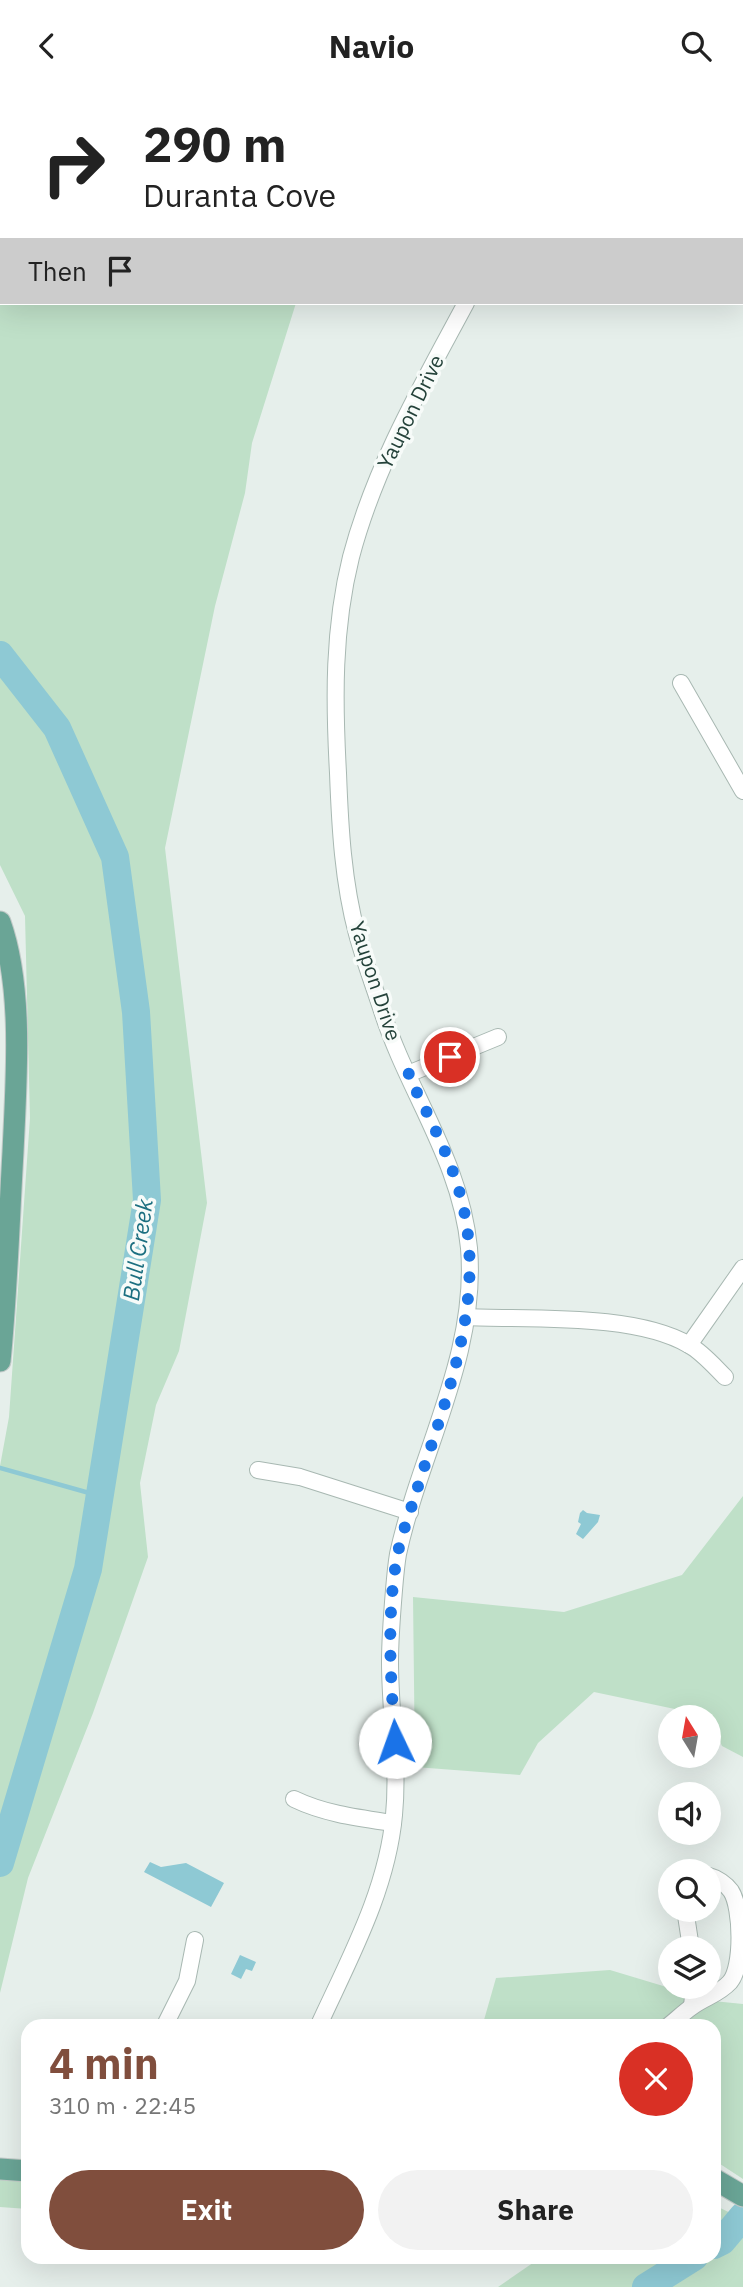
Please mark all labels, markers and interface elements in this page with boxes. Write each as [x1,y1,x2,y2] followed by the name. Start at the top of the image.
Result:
[329,25,414,67] text: Navio
[28,27,66,65] icon: back
[677,27,715,65] icon: search
[143,112,287,175] text: 290 m
[28,119,119,210] icon: right
[143,174,336,216] text: Duranta Cove
[101,252,139,290] icon: arrive
[28,254,87,288] text: Then
[370,350,450,473] street label: Yaupon Drive
[343,917,408,1044] street label: Yaupon Drive
[420,1027,480,1087] pin
[431,1038,469,1076] icon: arrive
[115,1196,159,1303] water label: Bull Creek
[358,1705,432,1779] position arrow
[658,1705,721,1767] north arrow
[658,1705,721,1999] map controls
[658,1782,721,1845] button: sound
[658,1859,721,1922] button: search
[658,1936,721,1999] button: layers
[49,2036,159,2091] text: 4 min
[619,2042,693,2116] button: close
[49,2090,196,2120] text: 310 m · 22:45
[49,2170,364,2250] button: Exit
[378,2170,693,2250] button: Share

